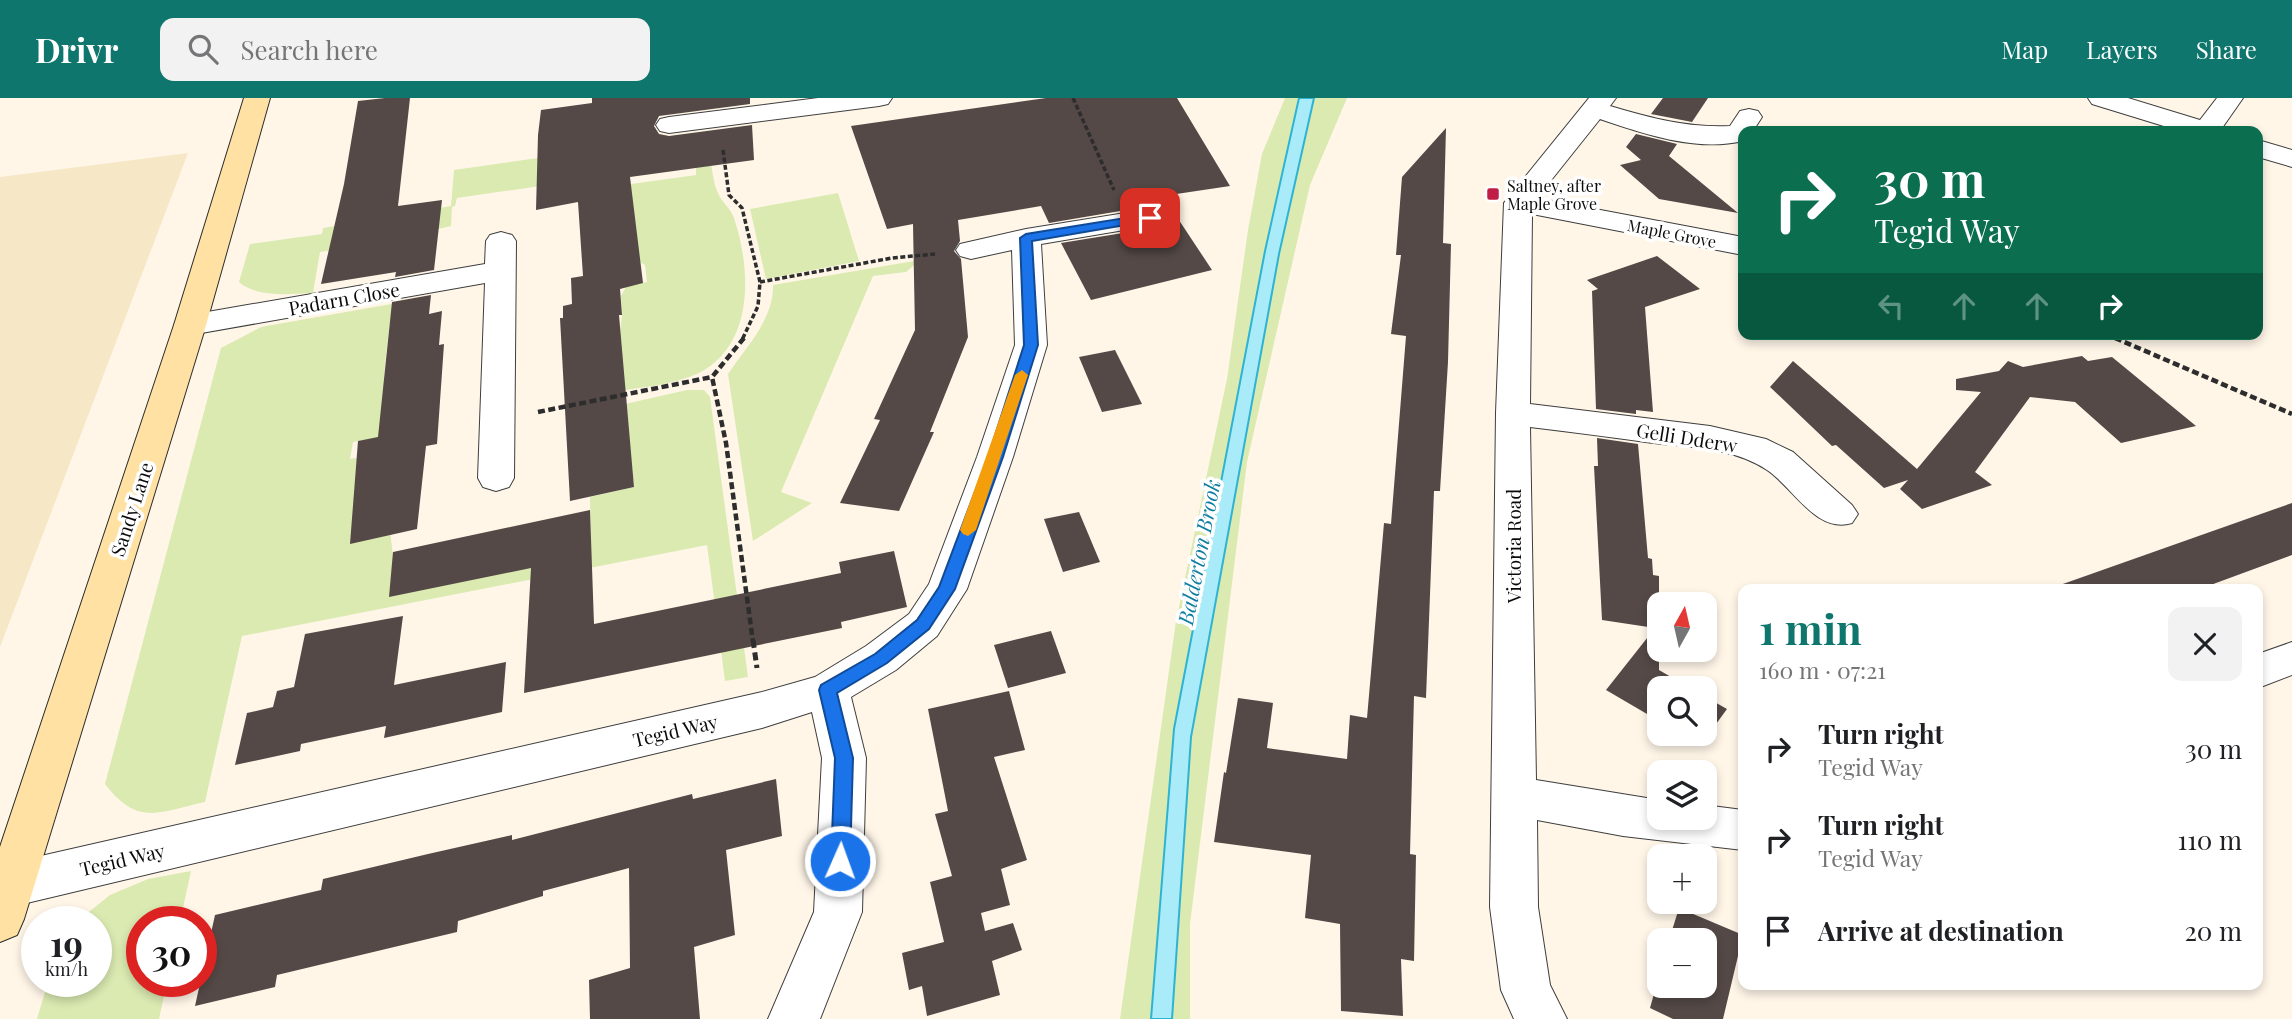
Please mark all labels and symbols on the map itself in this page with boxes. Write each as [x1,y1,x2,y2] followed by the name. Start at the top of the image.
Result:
[1507,175,1601,214] place label: Saltney, after Maple Grove
[1485,186,1501,202] marker: Saltney, after Maple Grove
[1120,188,1180,248] pin
[1626,214,1718,252] street label: Maple Grove
[286,275,402,321] street label: Padarn Close
[1635,416,1740,458] street label: Gelli Dderw
[104,459,158,559] street label: Sandy Lane
[1170,477,1226,628] water label: Balderton Brook
[1500,489,1526,604] street label: Victoria Road
[1647,592,1717,662] north arrow
[630,708,720,752] street label: Tegid Way
[803,824,877,898] position arrow
[77,837,167,881] street label: Tegid Way
[126,906,217,997] speed limit sign: 30

